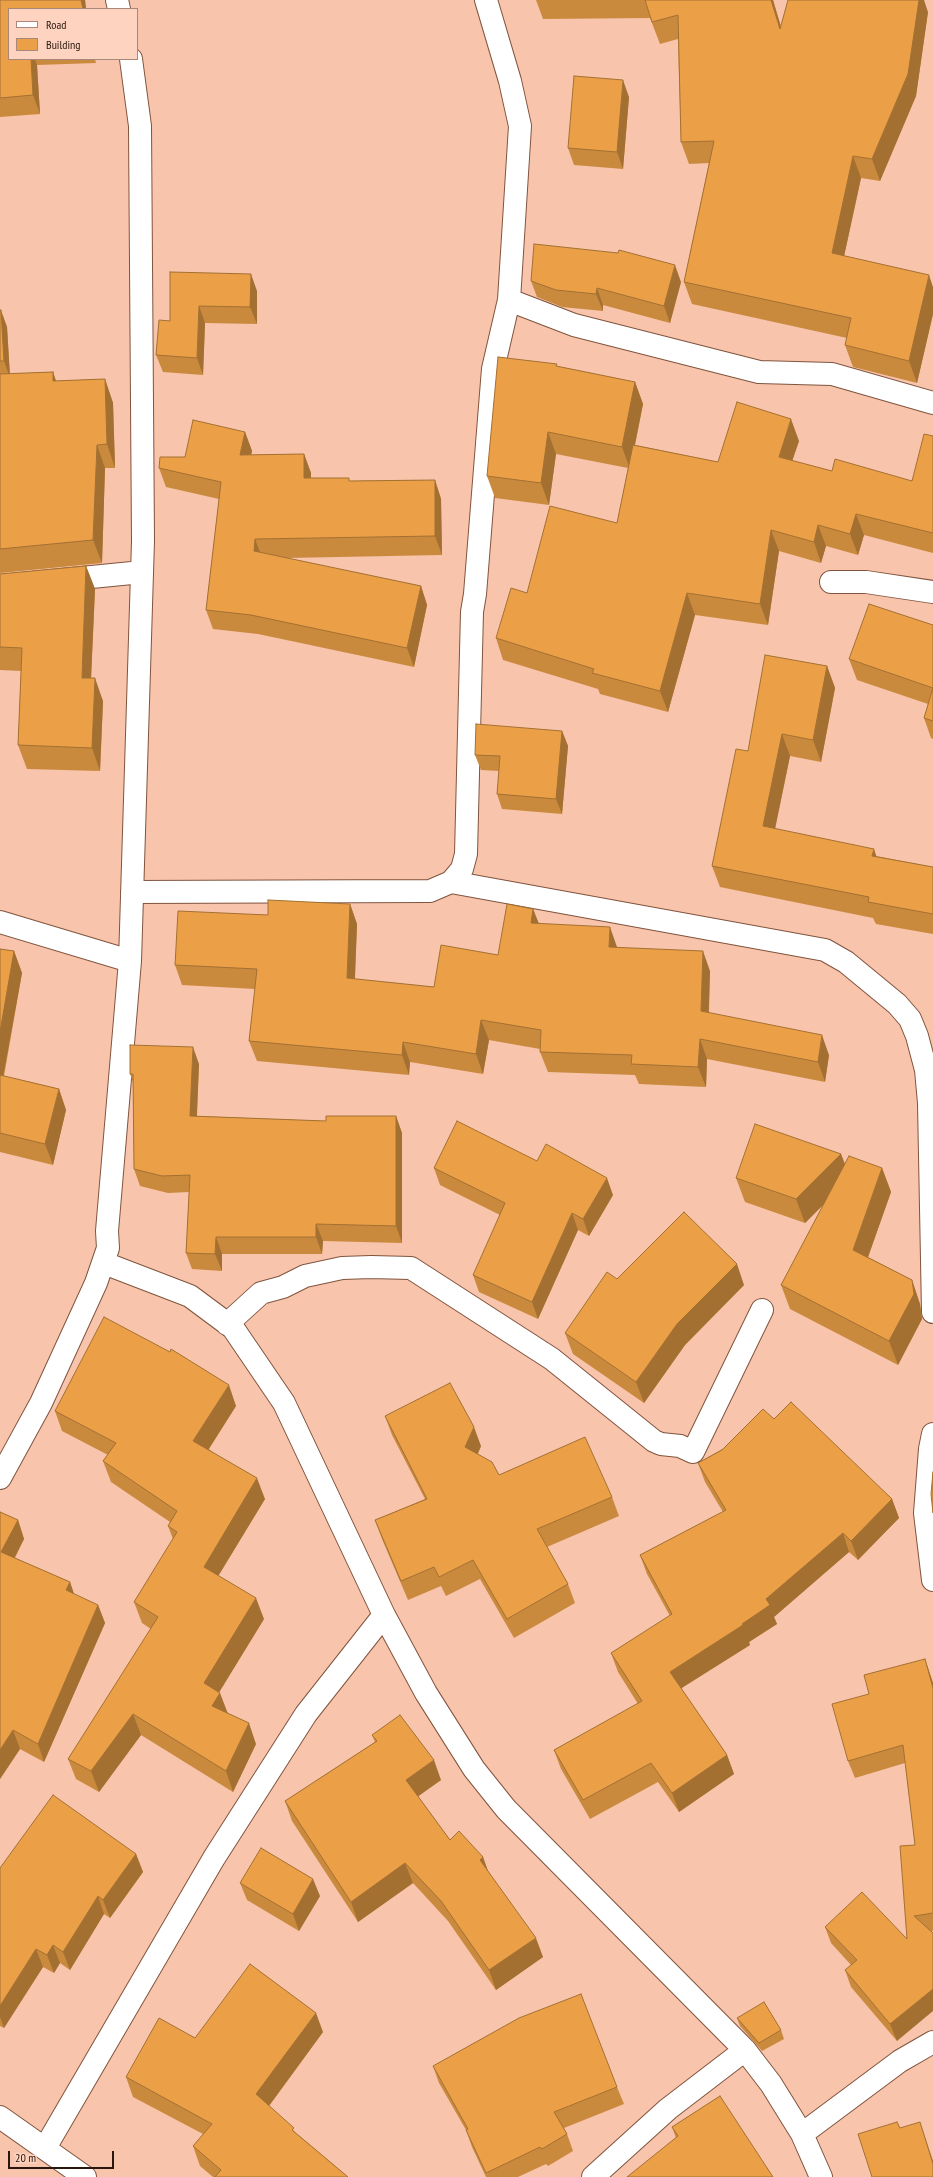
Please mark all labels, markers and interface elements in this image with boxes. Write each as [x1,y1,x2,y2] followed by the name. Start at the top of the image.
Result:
[8,8,138,60] legend
[46,17,66,32] text: Road
[46,37,81,52] text: Building
[10,2143,116,2169] scale bar
[15,2150,36,2165] text: 20 m

